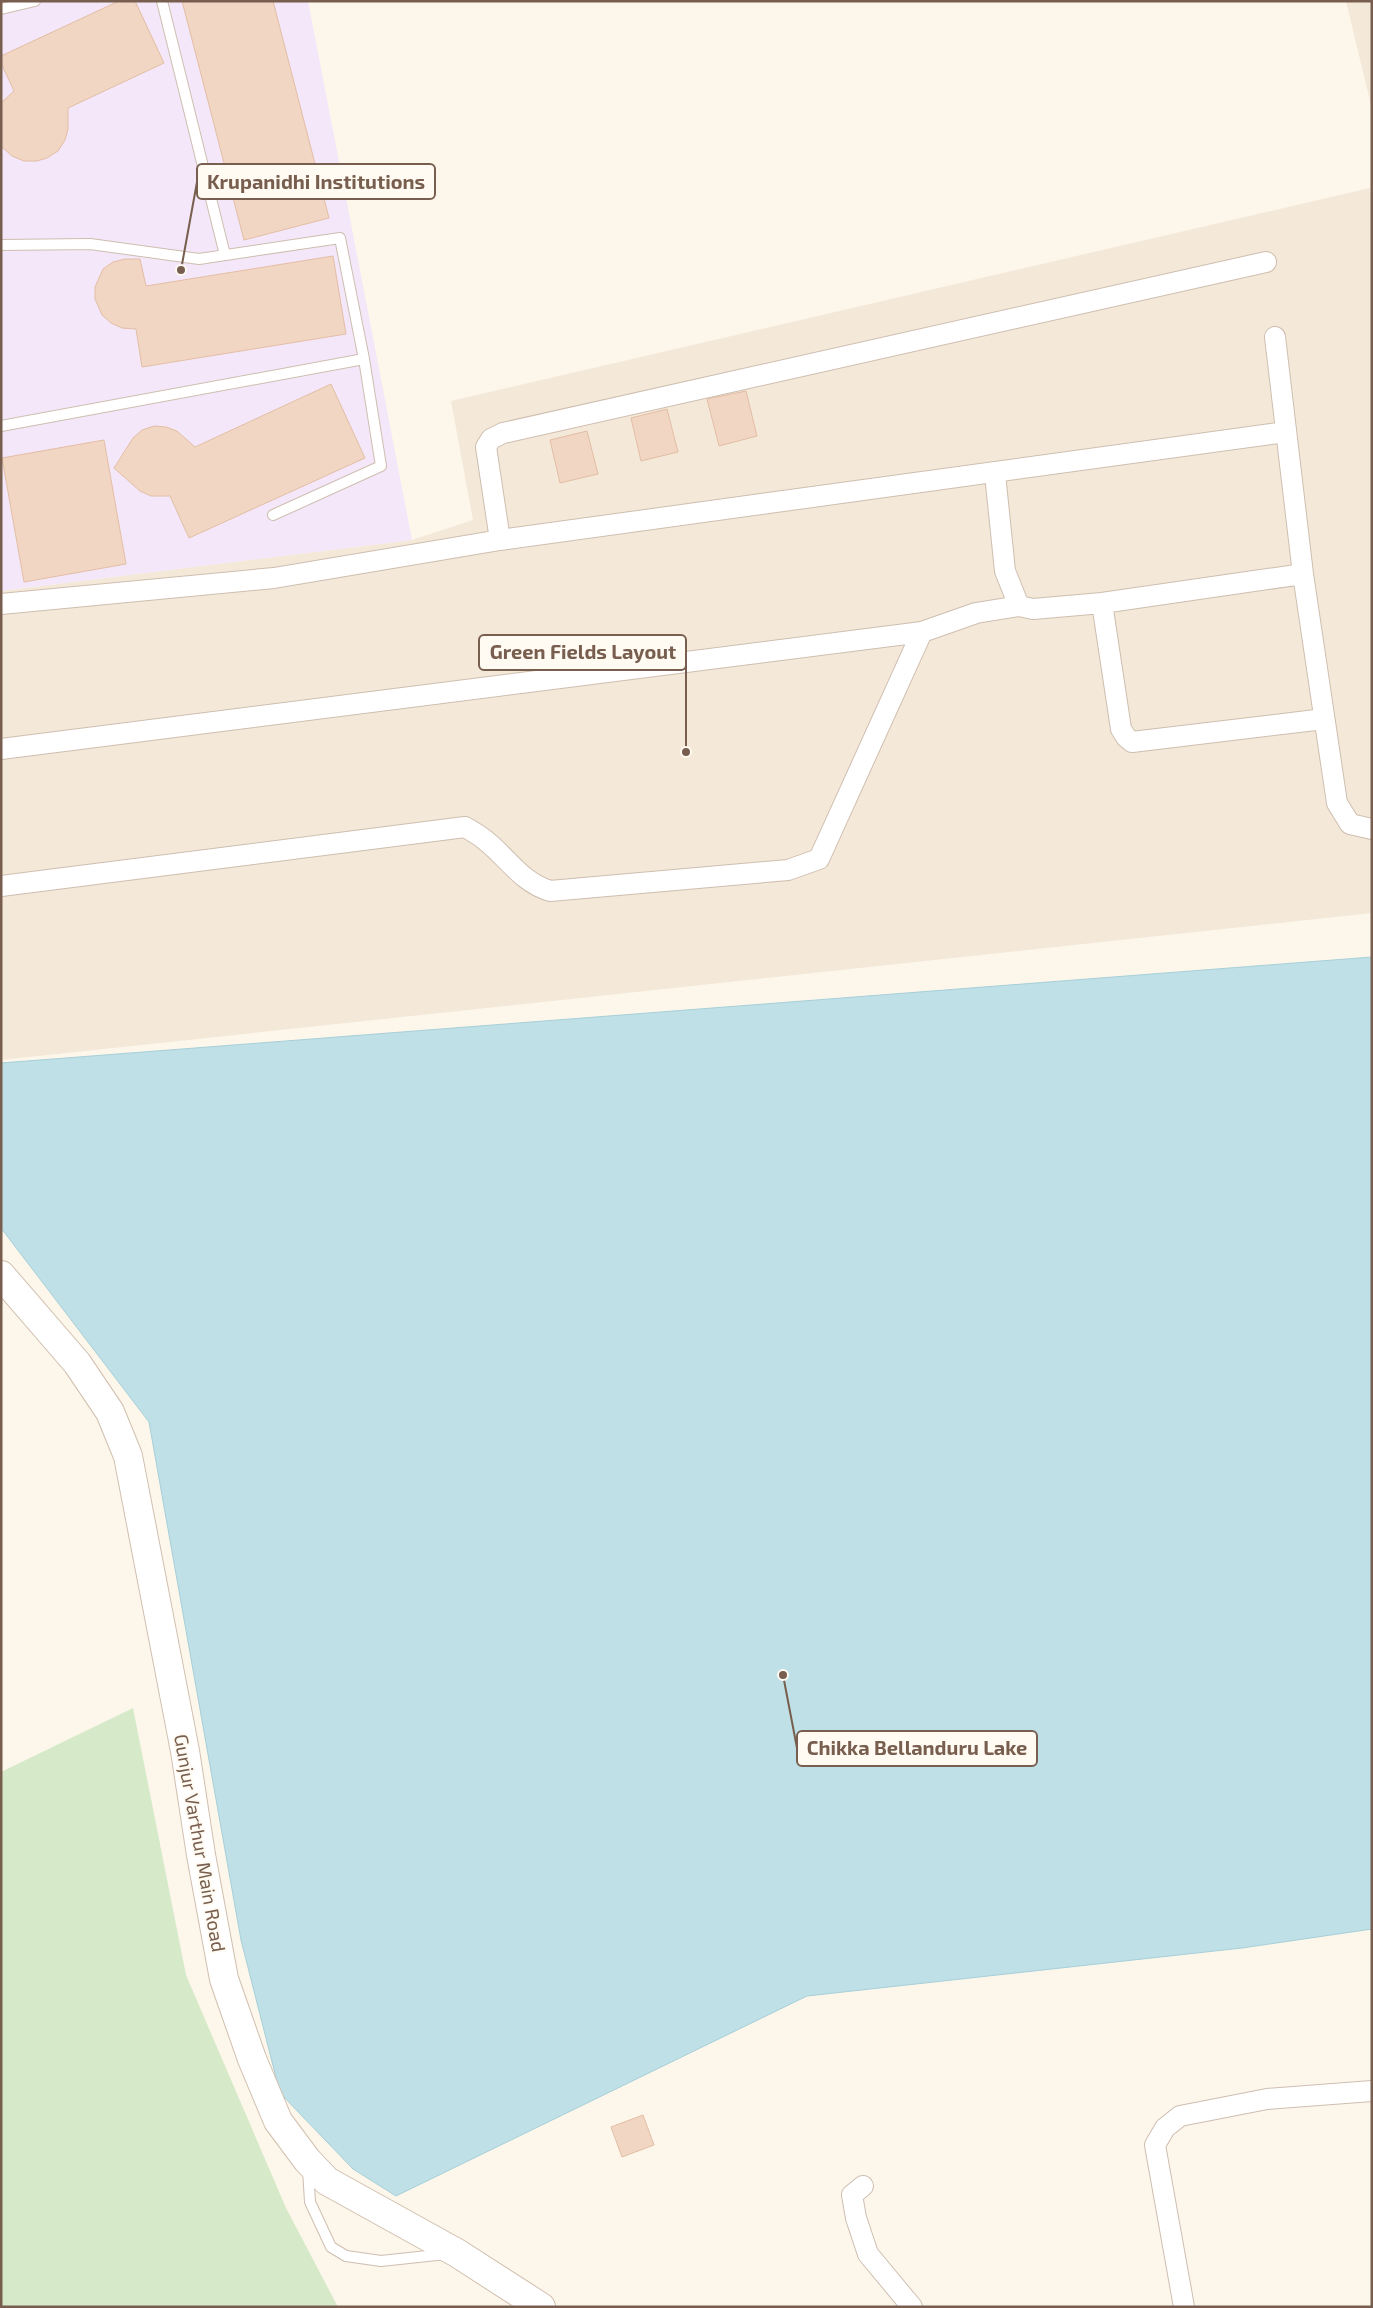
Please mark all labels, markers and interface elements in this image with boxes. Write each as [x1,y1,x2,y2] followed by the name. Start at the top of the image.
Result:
[197,164,435,199] callout: Krupanidhi Institutions
[207,169,425,193] text: Krupanidhi Institutions
[479,635,686,670] callout: Green Fields Layout
[490,639,676,664] text: Green Fields Layout
[797,1731,1037,1766] callout: Chikka Bellanduru Lake
[170,1732,231,1954] street label: Gunjur Varthur Main Road
[807,1735,1027,1759] text: Chikka Bellanduru Lake

